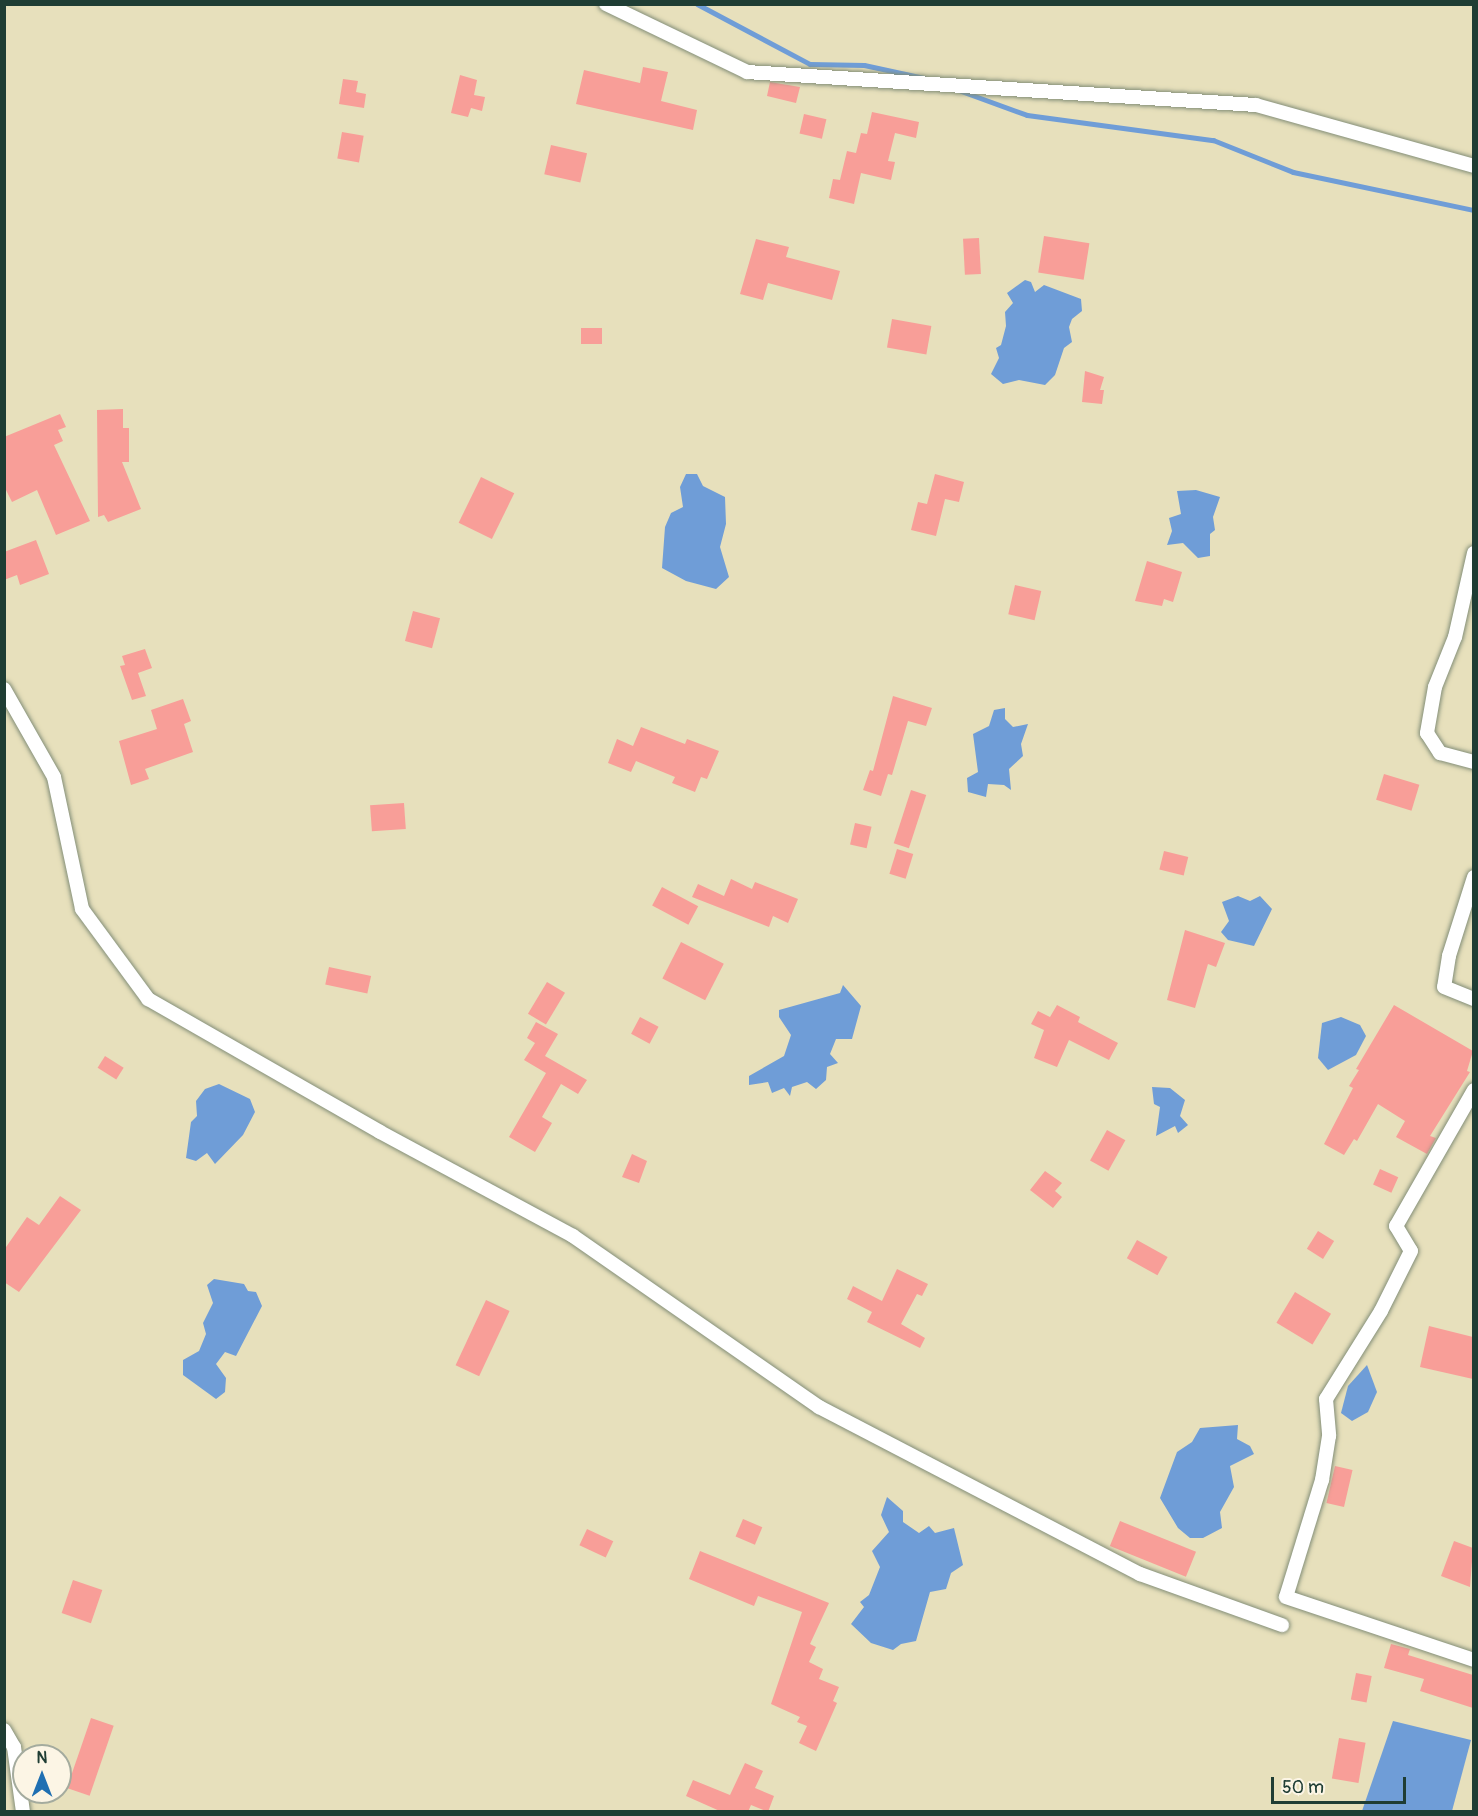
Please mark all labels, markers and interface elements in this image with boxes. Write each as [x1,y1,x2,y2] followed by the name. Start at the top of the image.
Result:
[12,1744,72,1804] north arrow
[37,1748,47,1768] text: N
[1274,1765,1409,1803] scale bar
[1282,1776,1324,1799] text: 50 m

